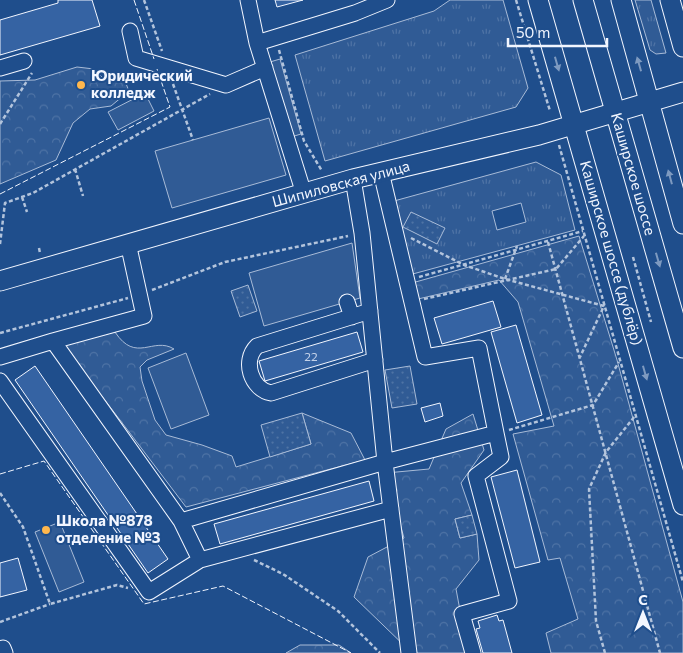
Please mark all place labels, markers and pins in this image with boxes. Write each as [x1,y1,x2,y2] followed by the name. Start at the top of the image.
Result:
[91,66,193,101] place label: Юридический колледж
[75,79,87,91] marker: Юридический колледж
[56,511,161,546] place label: Школа №878 отделение №3
[40,524,52,536] marker: Школа №878 отделение №3

